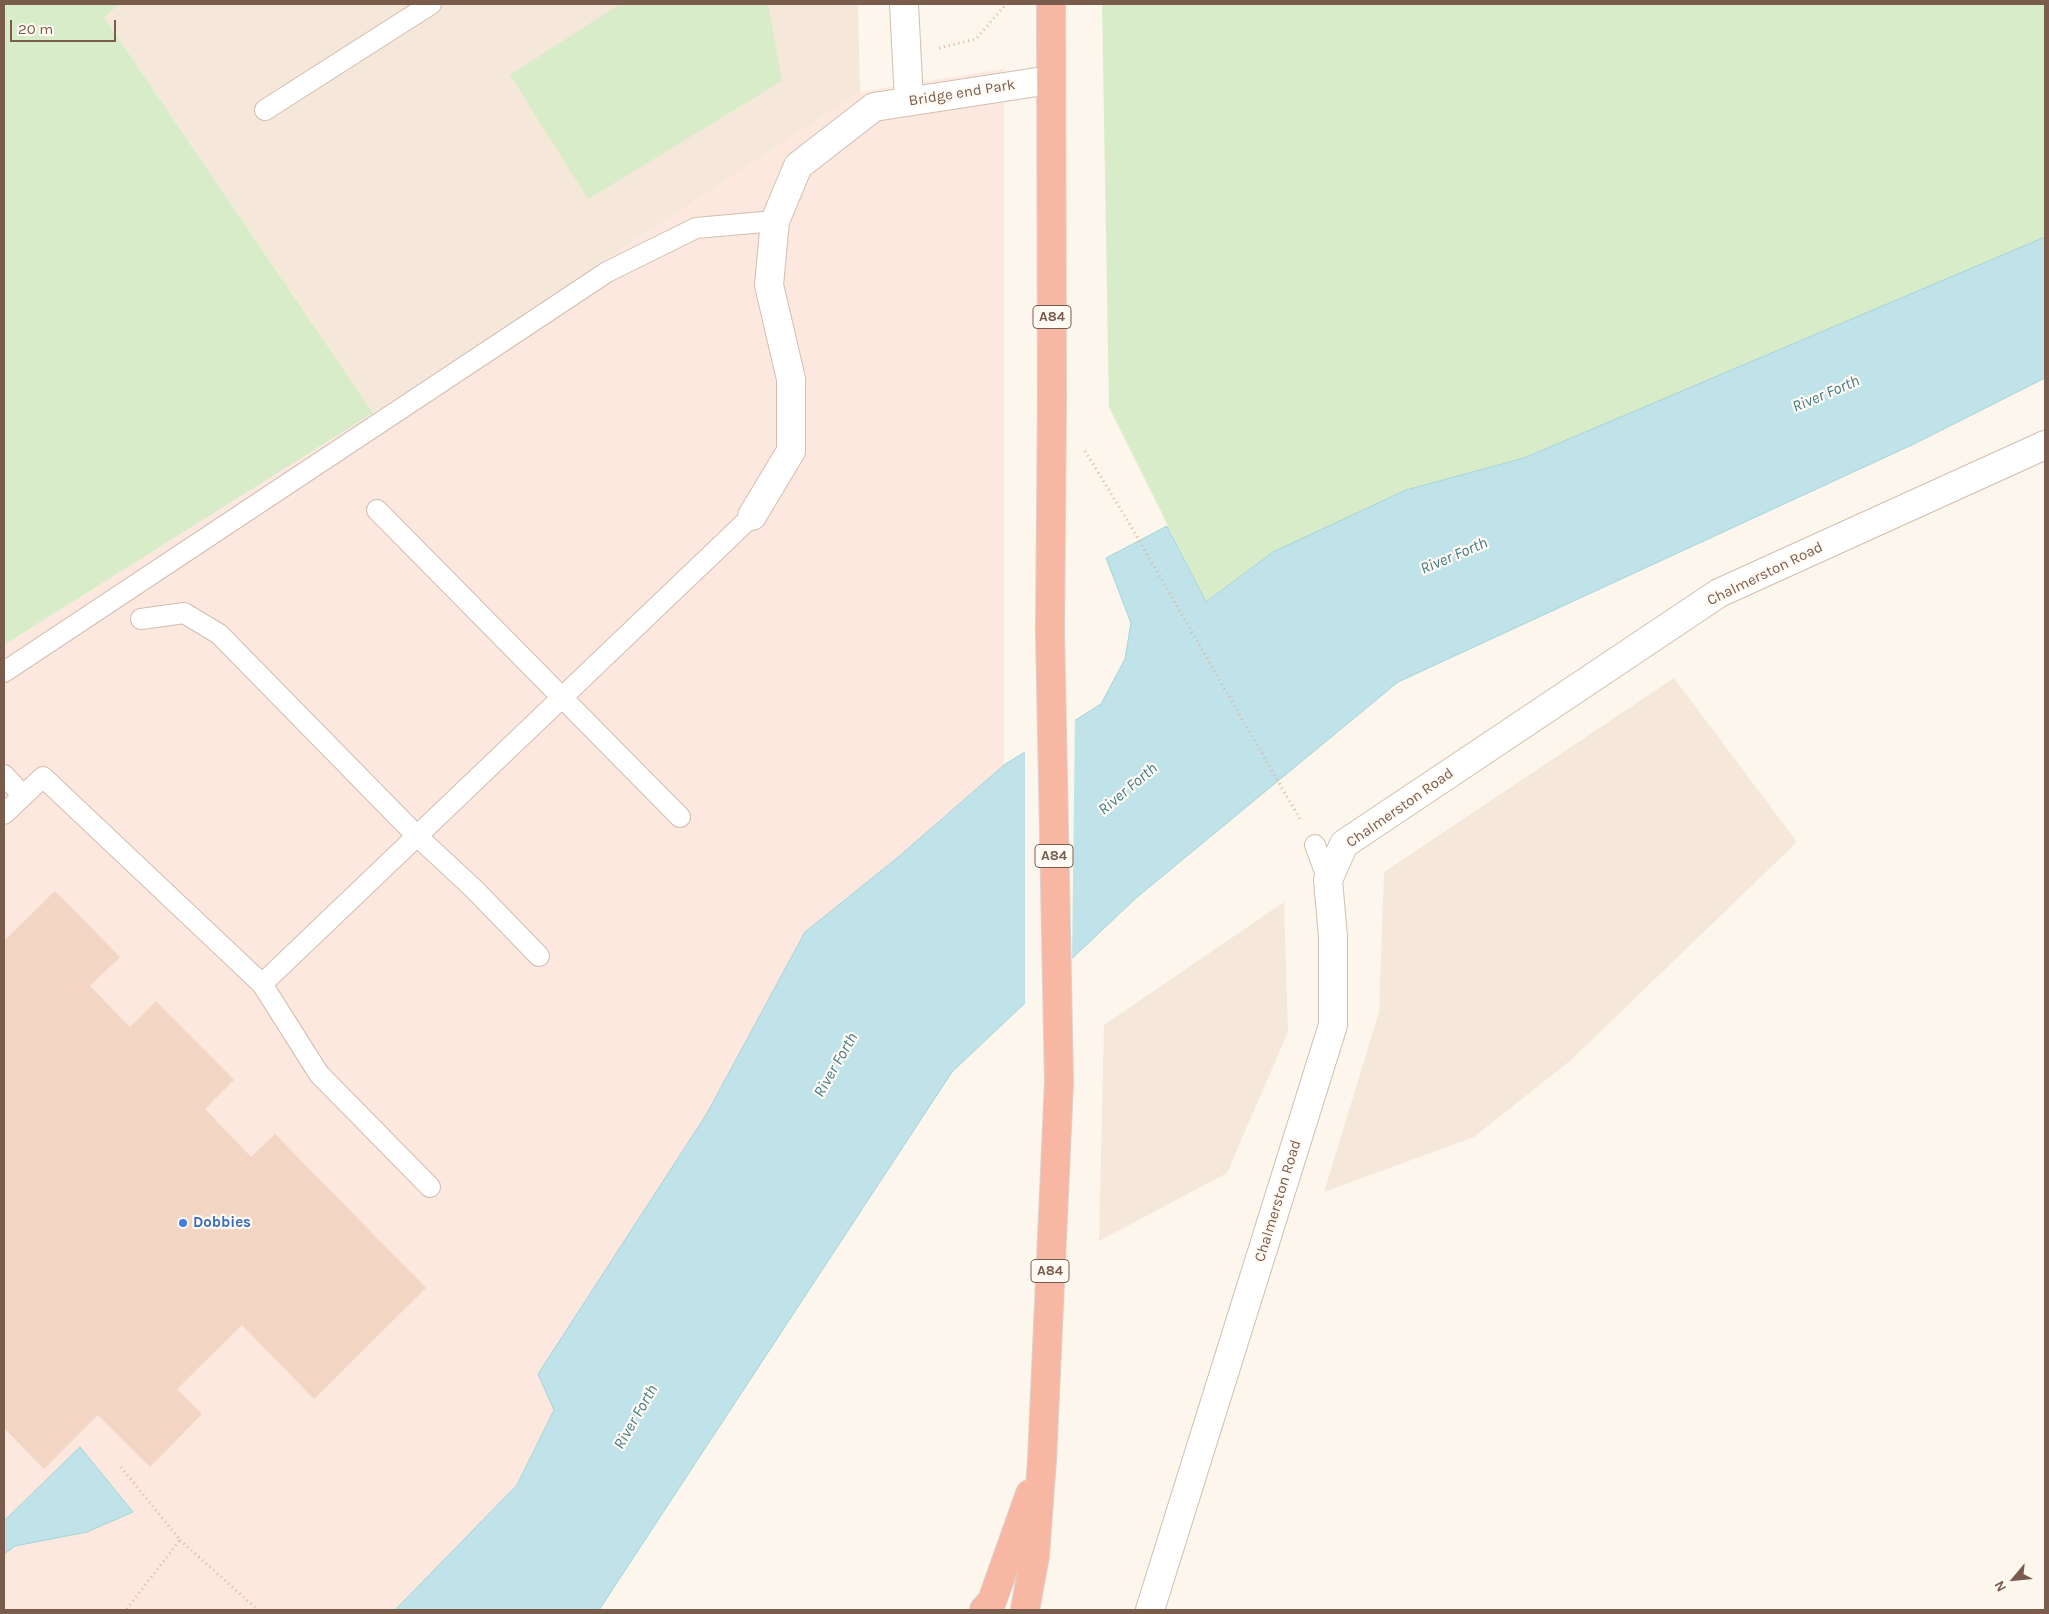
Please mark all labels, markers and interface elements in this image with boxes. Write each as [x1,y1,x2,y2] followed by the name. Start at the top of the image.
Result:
[12,10,119,42] scale bar
[18,20,53,38] text: 20 m
[908,76,1016,110] street label: Bridge end Park
[1033,306,1071,328] road number: A84
[1789,371,1863,417] water label: River Forth
[1417,533,1491,579] water label: River Forth
[1704,538,1826,610] street label: Chalmerston Road
[1095,759,1161,819] water label: River Forth
[1343,764,1457,852] street label: Chalmerston Road
[1035,844,1073,868] road number: A84
[810,1029,862,1101] water label: River Forth
[1251,1138,1305,1264] street label: Chalmerston Road
[193,1214,251,1232] place label: Dobbies
[177,1217,189,1229] marker: Dobbies
[1031,1260,1069,1282] road number: A84
[610,1381,662,1453] water label: River Forth
[1989,1554,2039,1604] north arrow
[1990,1578,2010,1595] text: N

